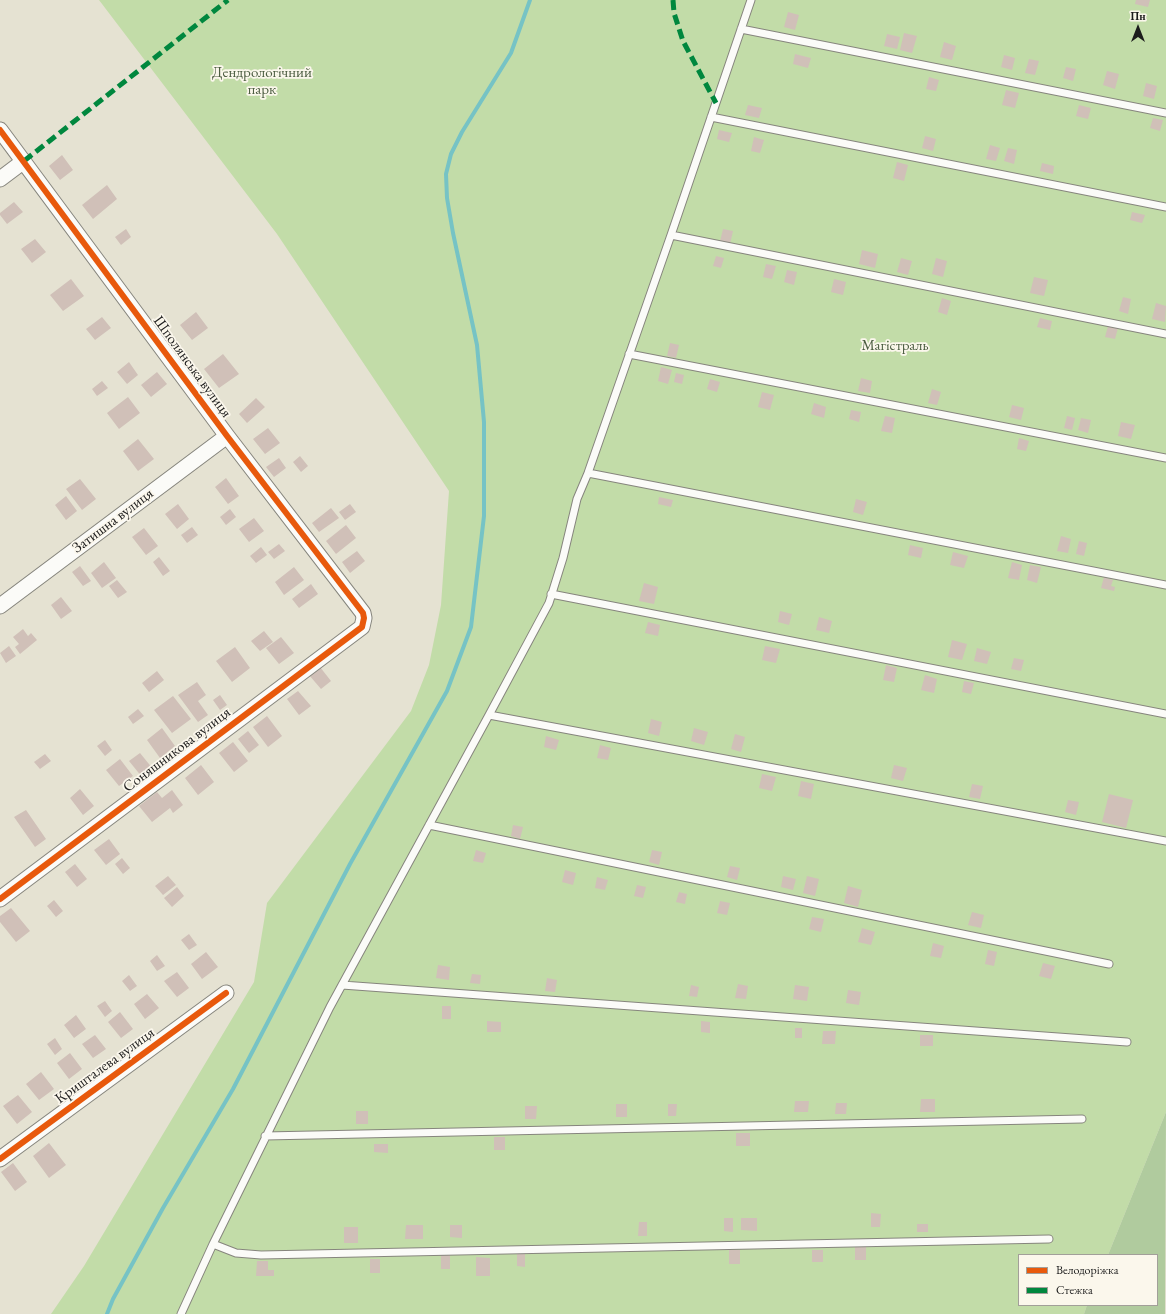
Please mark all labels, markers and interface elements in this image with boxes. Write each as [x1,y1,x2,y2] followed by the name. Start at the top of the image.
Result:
[1118,8,1158,48] north arrow
[1130,9,1146,23] text: Пн
[212,64,312,99] park label: Дендрологічний парк
[149,313,235,421] street label: Шполянська вулиця
[861,337,929,355] park label: Магістраль
[69,485,157,557] street label: Затишна вулиця
[120,704,234,796] street label: Соняшникова вулиця
[52,1024,158,1108] street label: Кришталева вулиця
[1018,1254,1158,1306] legend
[1056,1262,1118,1278] text: Велодоріжка
[1056,1282,1093,1298] text: Стежка

